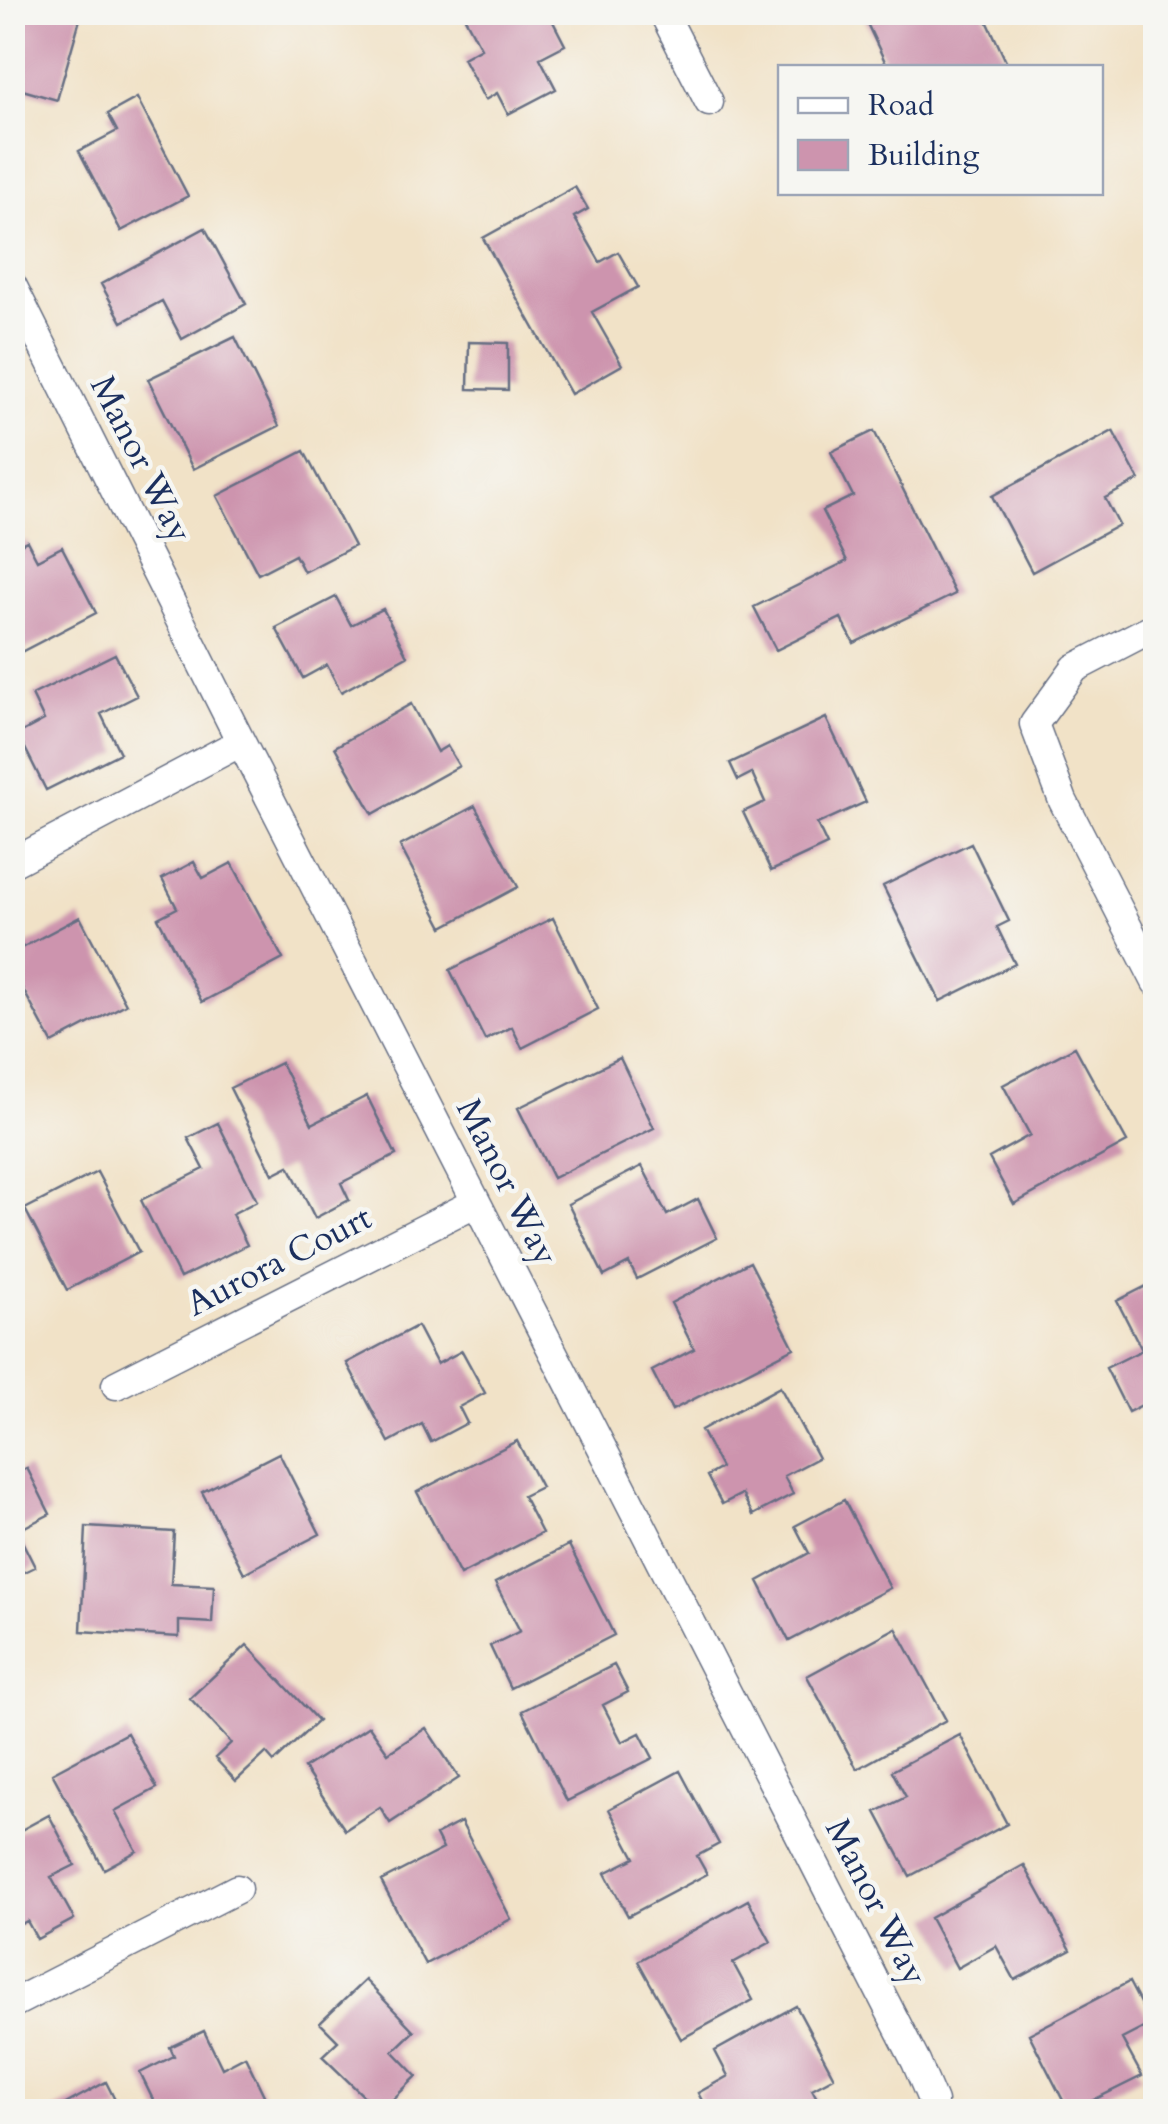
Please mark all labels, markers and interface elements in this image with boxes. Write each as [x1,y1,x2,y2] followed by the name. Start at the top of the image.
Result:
[778,65,1103,195] legend
[868,85,934,126] text: Road
[868,135,979,176] text: Building
[78,367,204,551] street label: Manor Way
[444,1090,570,1274] street label: Manor Way
[178,1194,380,1328] street label: Aurora Court
[813,1810,939,1994] street label: Manor Way

